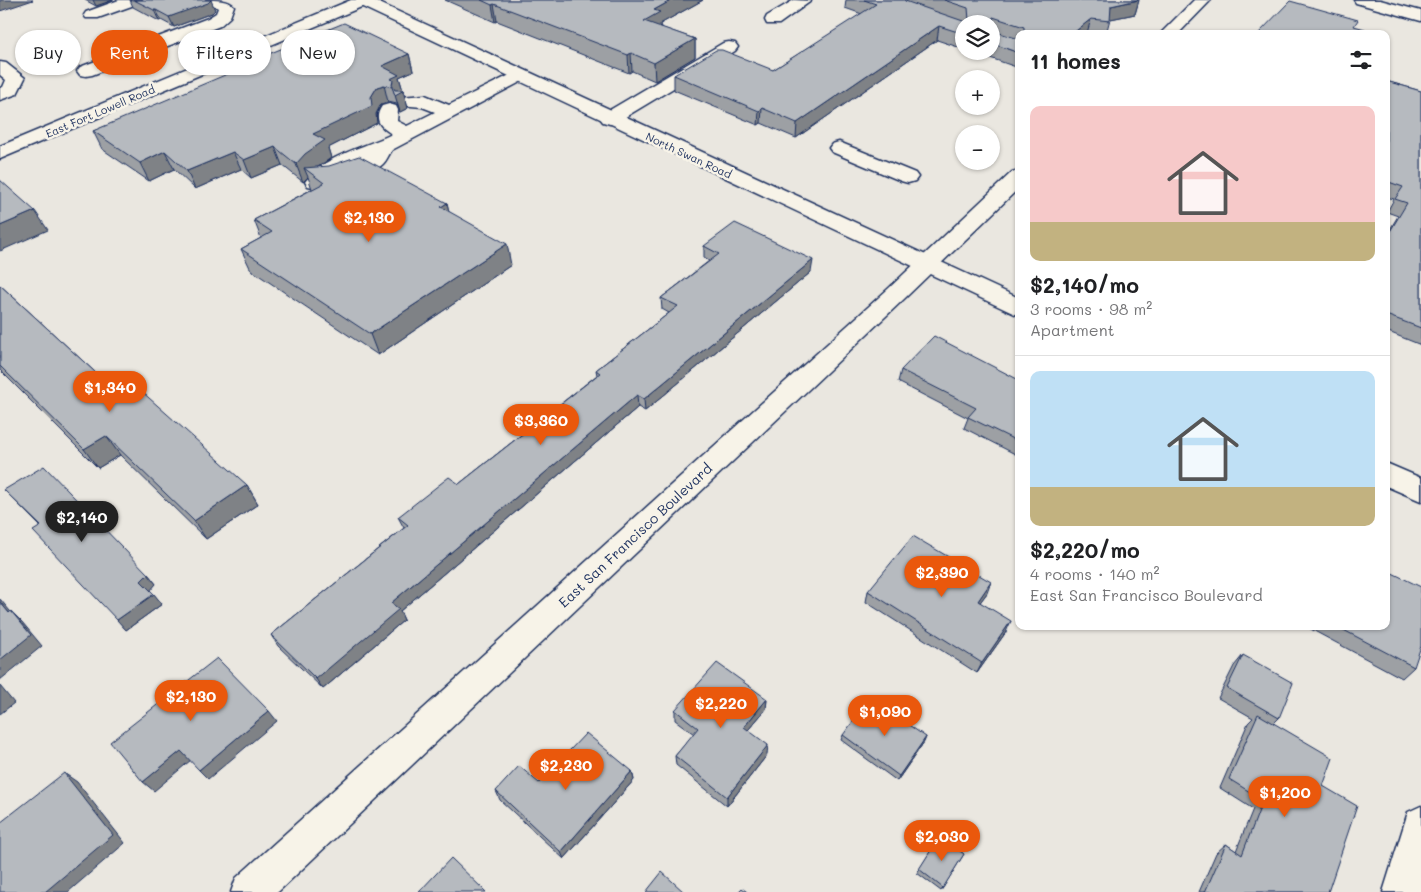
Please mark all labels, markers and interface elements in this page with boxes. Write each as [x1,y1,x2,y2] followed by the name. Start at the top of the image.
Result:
[955,15,1000,170] map controls
[955,15,1000,60] button: layers
[15,30,81,75] chip: Buy
[91,30,168,75] chip: Rent
[178,30,271,75] chip: Filters
[281,30,355,75] chip: New
[1347,46,1375,74] icon: filters
[1030,47,1121,74] text: 11 homes
[955,70,1000,115] button: +
[43,81,157,141] street label: East Fort Lowell Road
[955,125,1000,170] button: −
[644,128,734,182] street label: North Swan Road
[1158,138,1248,228] icon: home
[328,200,410,243] pin: $2,130
[344,206,394,227] text: $2,130
[1030,271,1139,298] text: $2,140/mo
[1030,298,1152,319] text: 3 rooms · 98 m²
[1030,319,1115,340] text: Apartment
[69,370,151,413] pin: $1,340
[84,376,136,397] text: $1,340
[500,404,582,446] pin: $3,360
[1158,404,1248,494] icon: home
[514,409,568,430] text: $3,360
[554,459,716,611] street label: East San Francisco Boulevard
[41,500,123,543] pin: $2,140
[56,506,108,527] text: $2,140
[1030,536,1140,563] text: $2,220/mo
[901,556,983,598] pin: $2,390
[915,561,969,582] text: $2,390
[1030,563,1160,584] text: 4 rooms · 140 m²
[1030,584,1263,605] text: East San Francisco Boulevard
[150,680,232,722] pin: $2,130
[166,685,216,706] text: $2,130
[680,686,762,729] pin: $2,220
[695,692,747,713] text: $2,220
[844,694,926,737] pin: $1,090
[859,700,911,721] text: $1,090
[525,748,607,791] pin: $2,230
[540,754,592,775] text: $2,230
[1244,776,1326,818] pin: $1,200
[1259,781,1311,802] text: $1,200
[901,820,983,862] pin: $2,030
[915,825,969,846] text: $2,030

